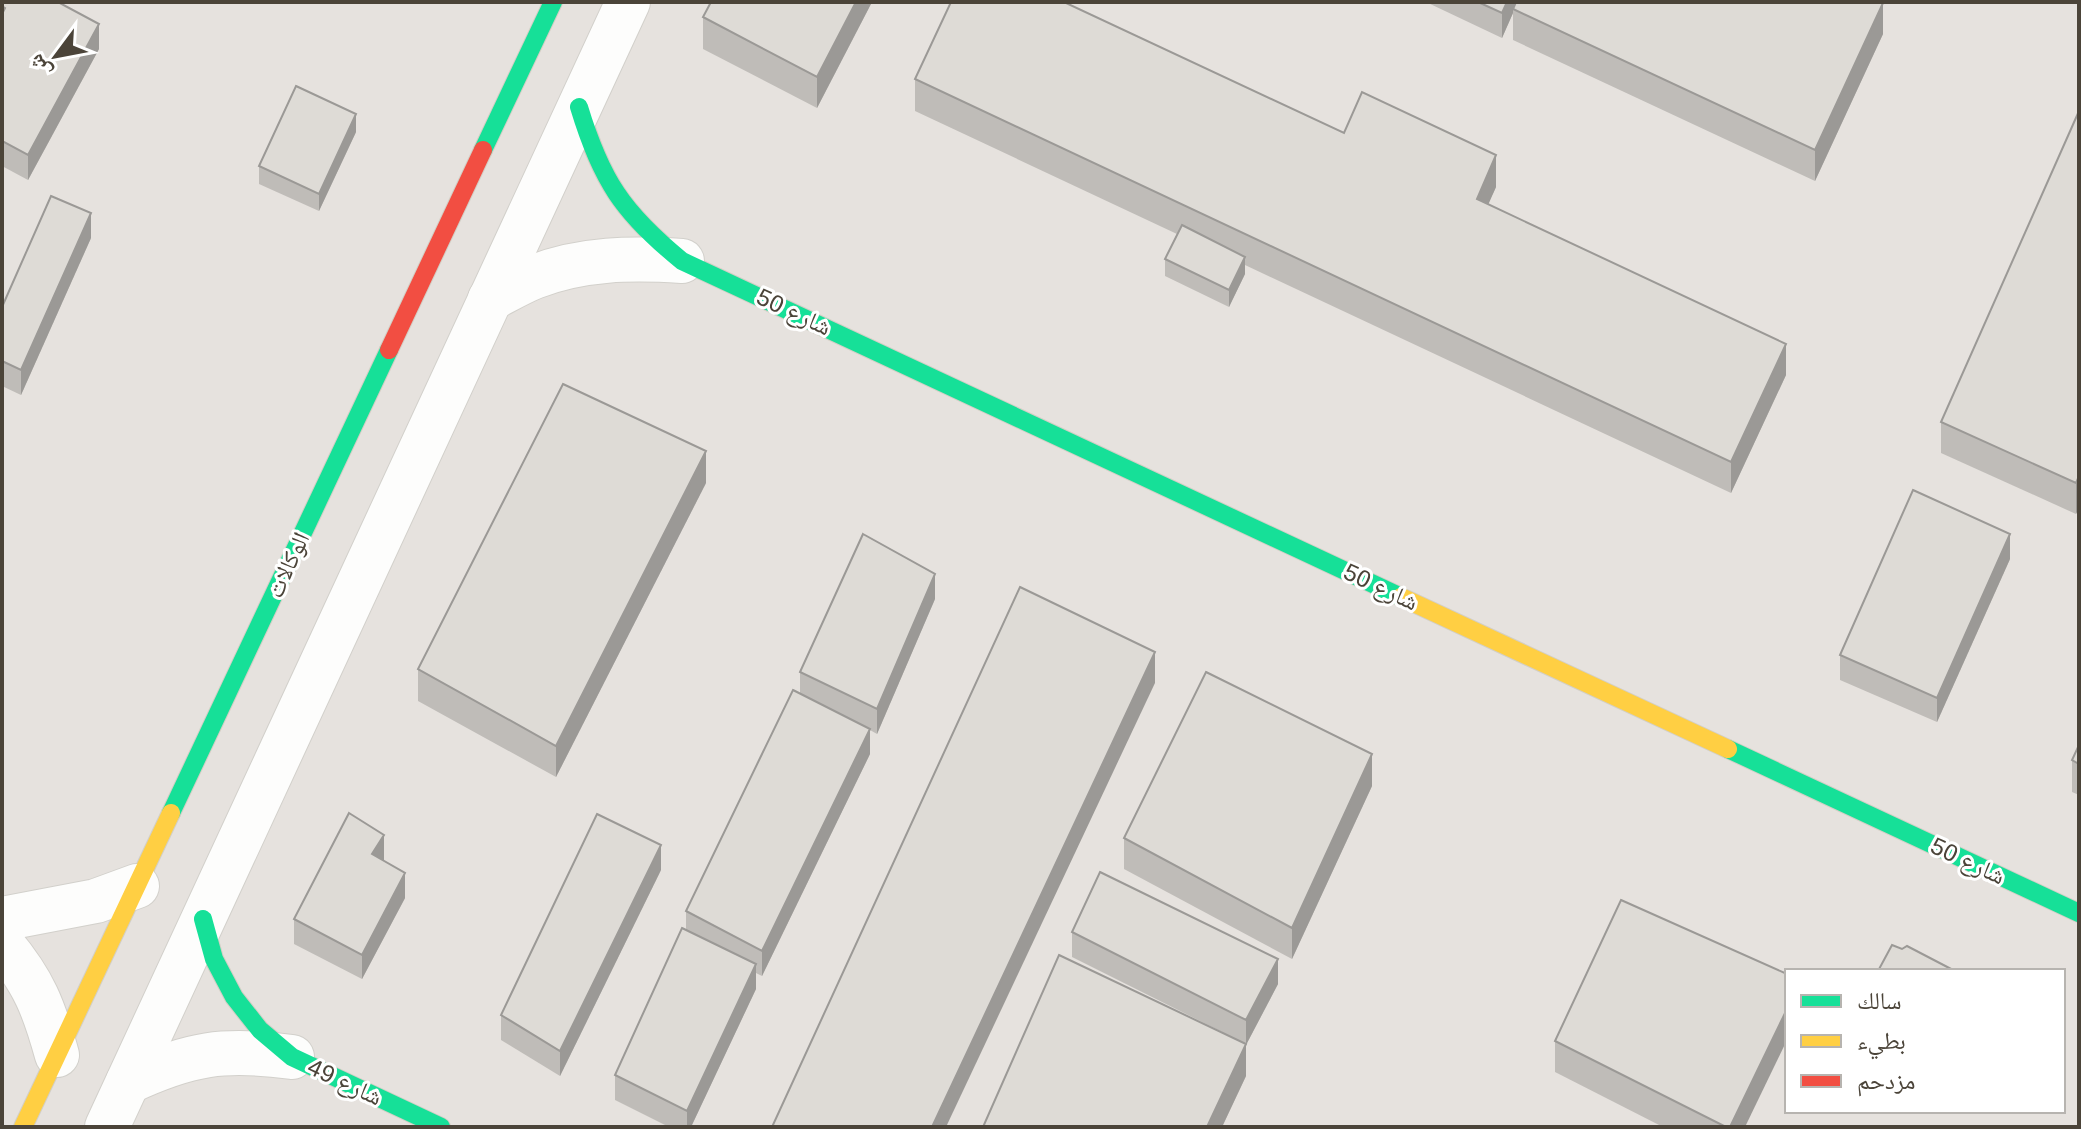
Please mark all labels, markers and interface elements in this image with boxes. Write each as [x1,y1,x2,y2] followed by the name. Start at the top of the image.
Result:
[16,16,96,96] north arrow
[23,49,57,83] text: ش
[752,283,836,342] street label: شارع 50
[261,528,314,602] street label: الوكالات
[1339,558,1423,617] street label: شارع 50
[1926,832,2010,891] street label: شارع 50
[1785,969,2065,1113] legend
[1857,987,1902,1014] text: سالك
[1857,1027,1906,1060] text: بطيء
[303,1053,387,1112] street label: شارع 49
[1857,1067,1916,1097] text: مزدحم

